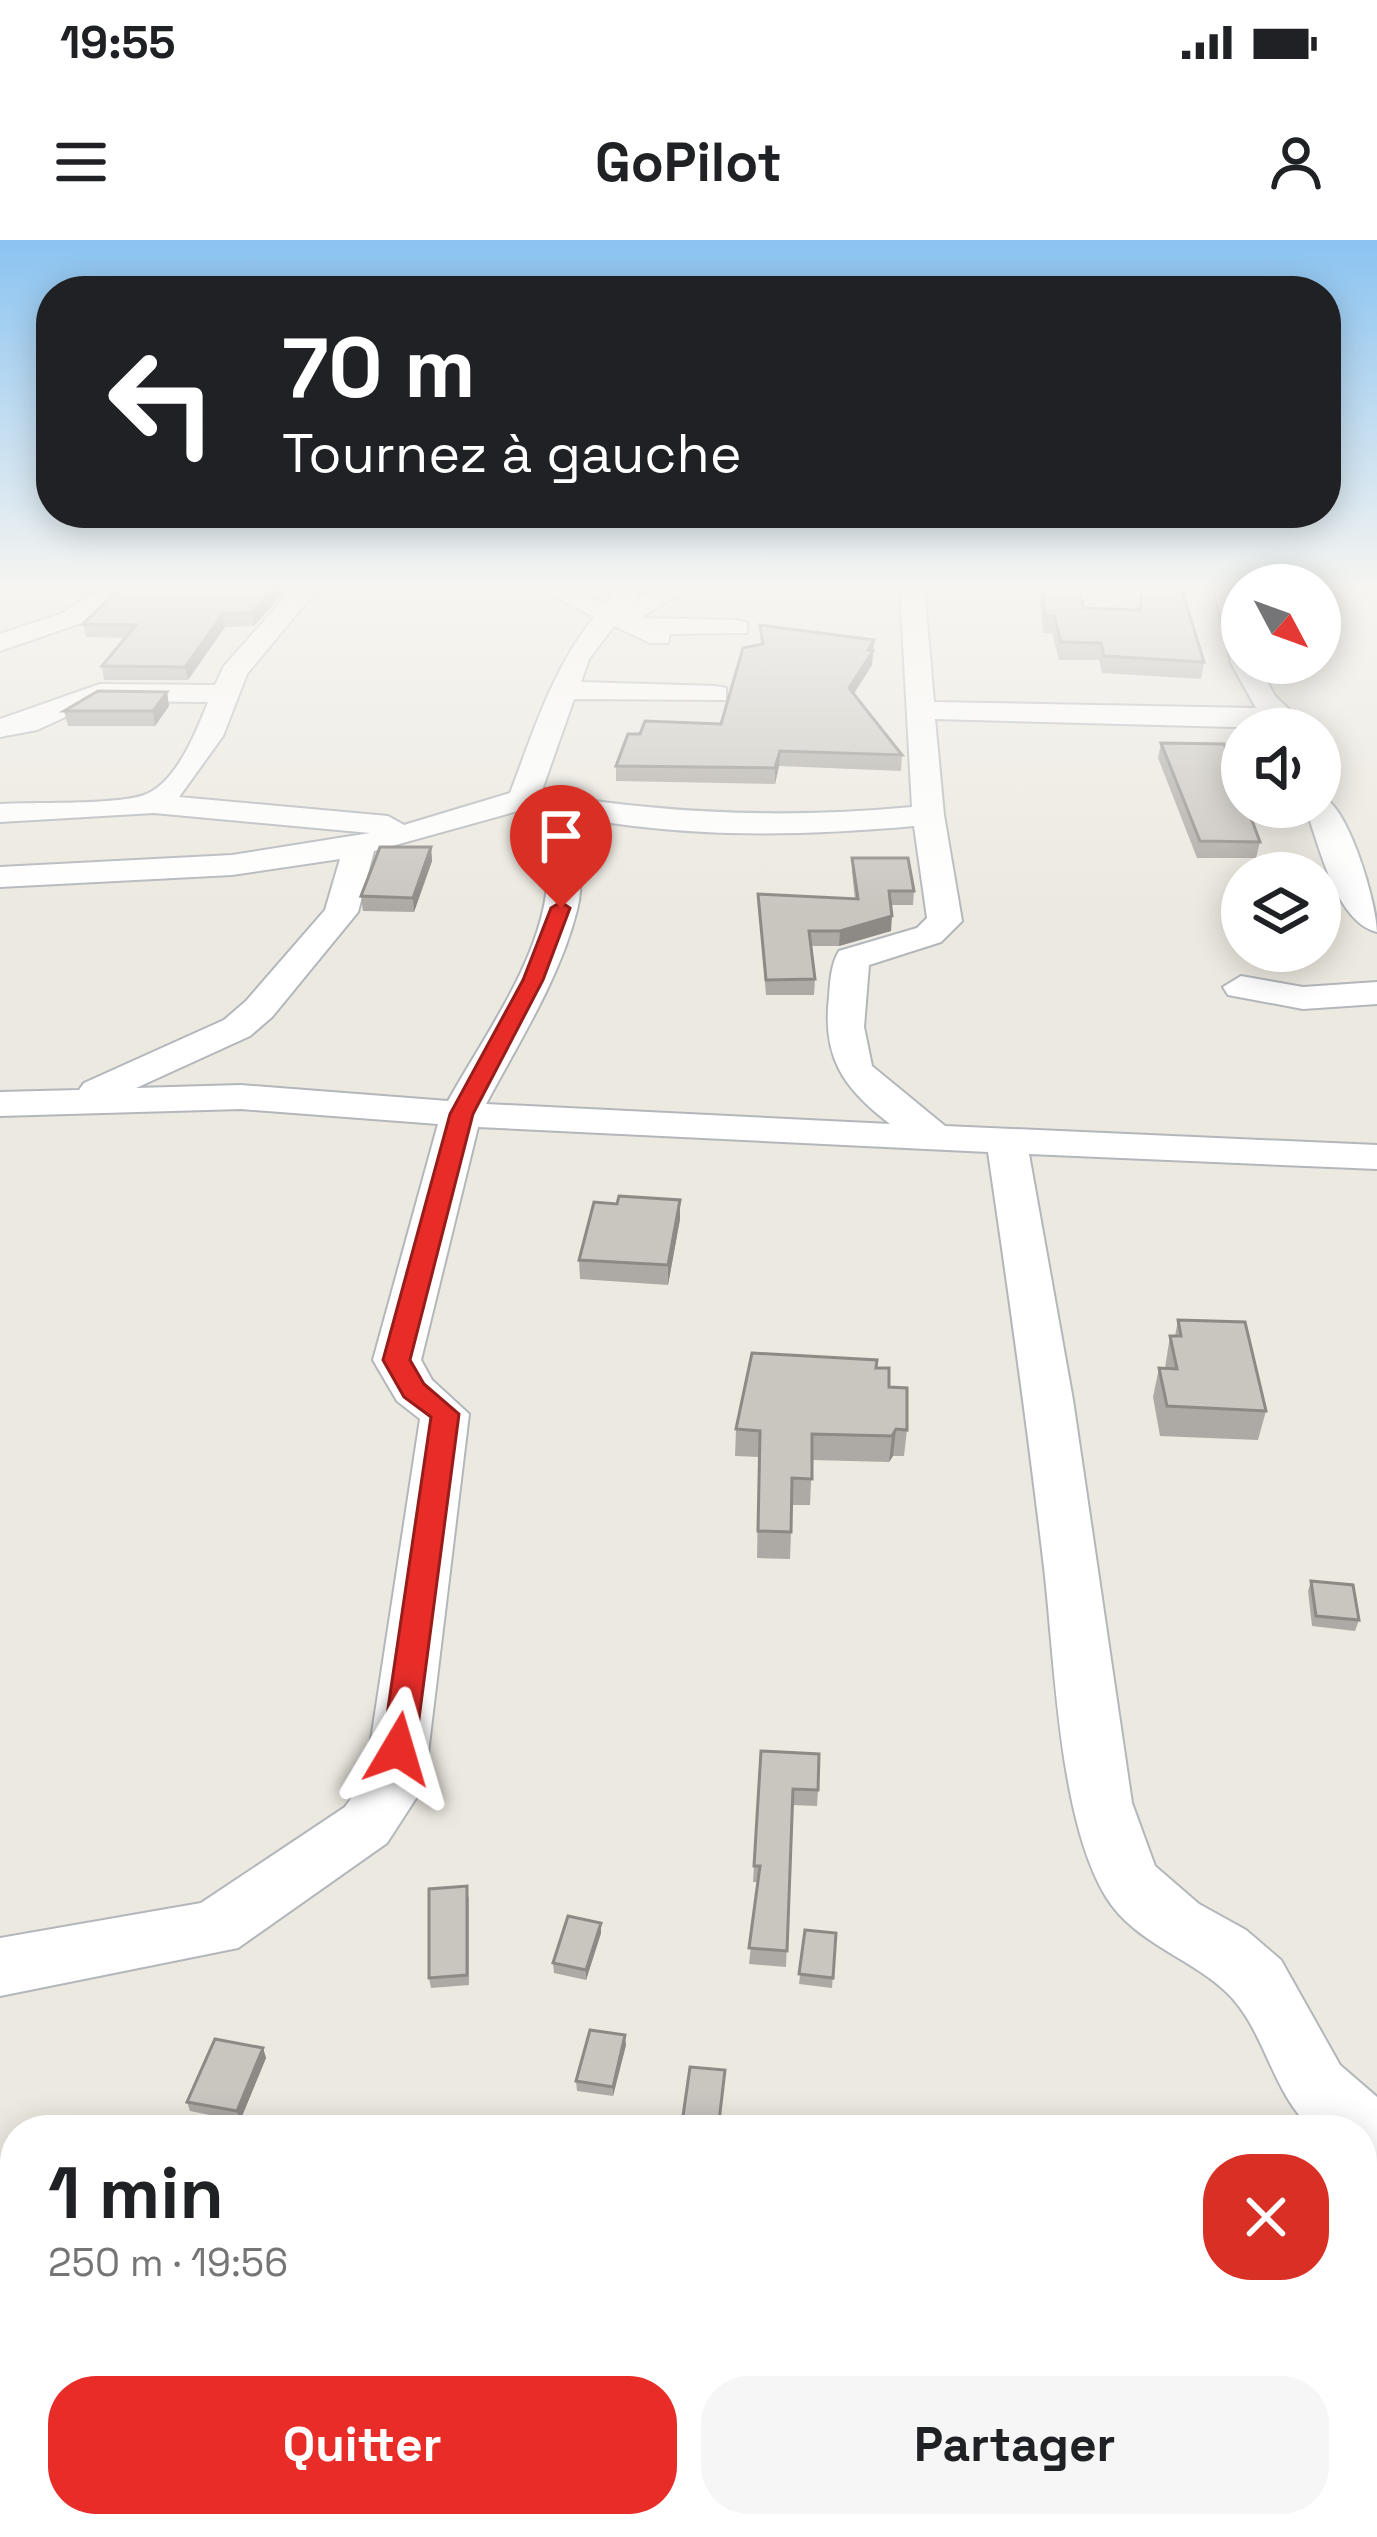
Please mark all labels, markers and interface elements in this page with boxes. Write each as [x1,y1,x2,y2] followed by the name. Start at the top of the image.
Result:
[60,14,176,71] text: 19:55
[595,128,782,197] text: GoPilot
[48,129,114,195] icon: menu
[1263,129,1329,195] icon: person
[282,314,476,422] text: 70 m
[84,324,240,480] icon: left
[282,419,742,488] text: Tournez à gauche
[1221,564,1341,684] north arrow
[1221,564,1341,972] map controls
[1221,708,1341,828] button: sound
[510,785,612,908] pin
[528,803,594,869] icon: arrive
[1221,852,1341,972] button: layers
[335,1686,461,1812] position arrow
[48,2147,224,2239] text: 1 min
[1203,2154,1329,2280] button: close
[48,2238,288,2287] text: 250 m · 19:56
[48,2376,677,2514] button: Quitter
[701,2376,1329,2514] button: Partager

